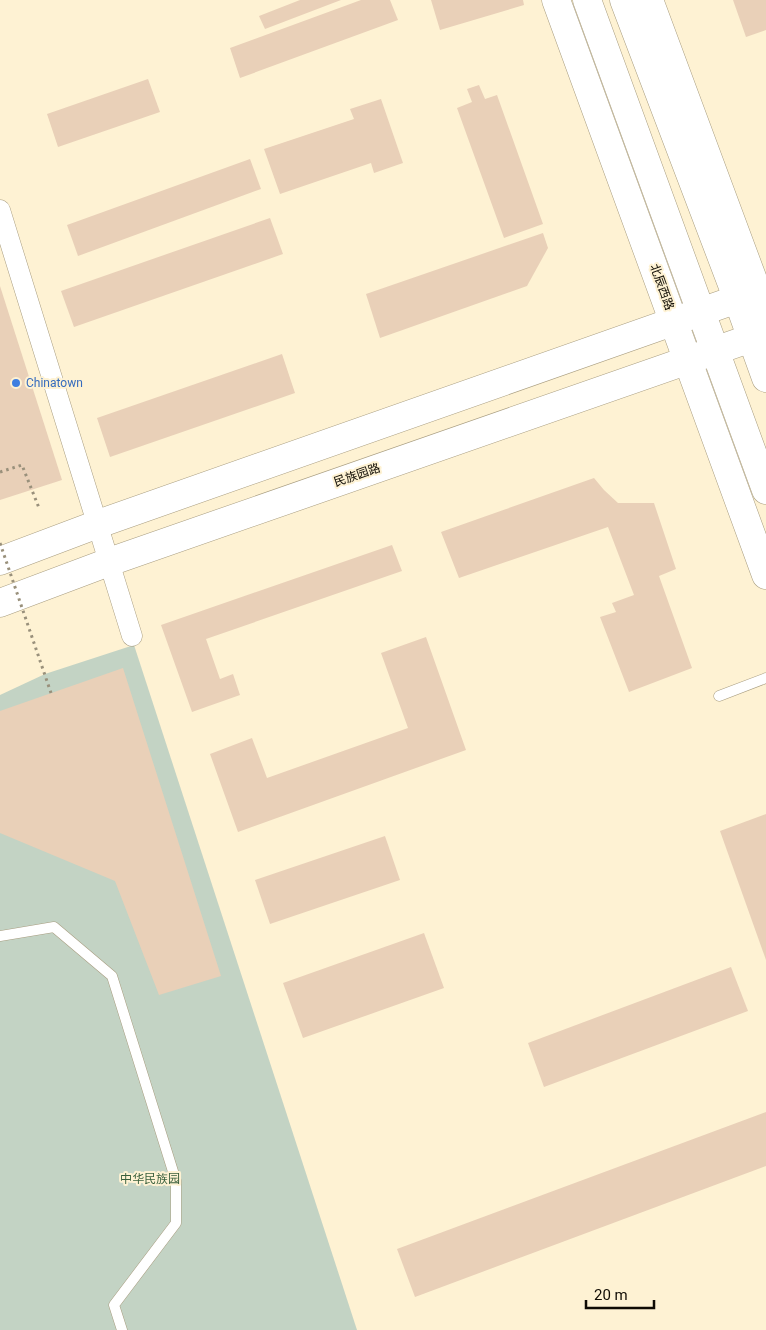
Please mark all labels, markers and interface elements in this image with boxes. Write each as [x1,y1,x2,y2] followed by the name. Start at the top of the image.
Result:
[647,262,677,312] street label: 北辰西路
[26,376,83,390] place label: Chinatown
[10,377,22,389] marker: Chinatown
[332,461,382,489] street label: 民族园路
[120,1172,180,1186] park label: 中华民族园
[586,1278,654,1310] scale bar
[594,1286,628,1304] text: 20 m

